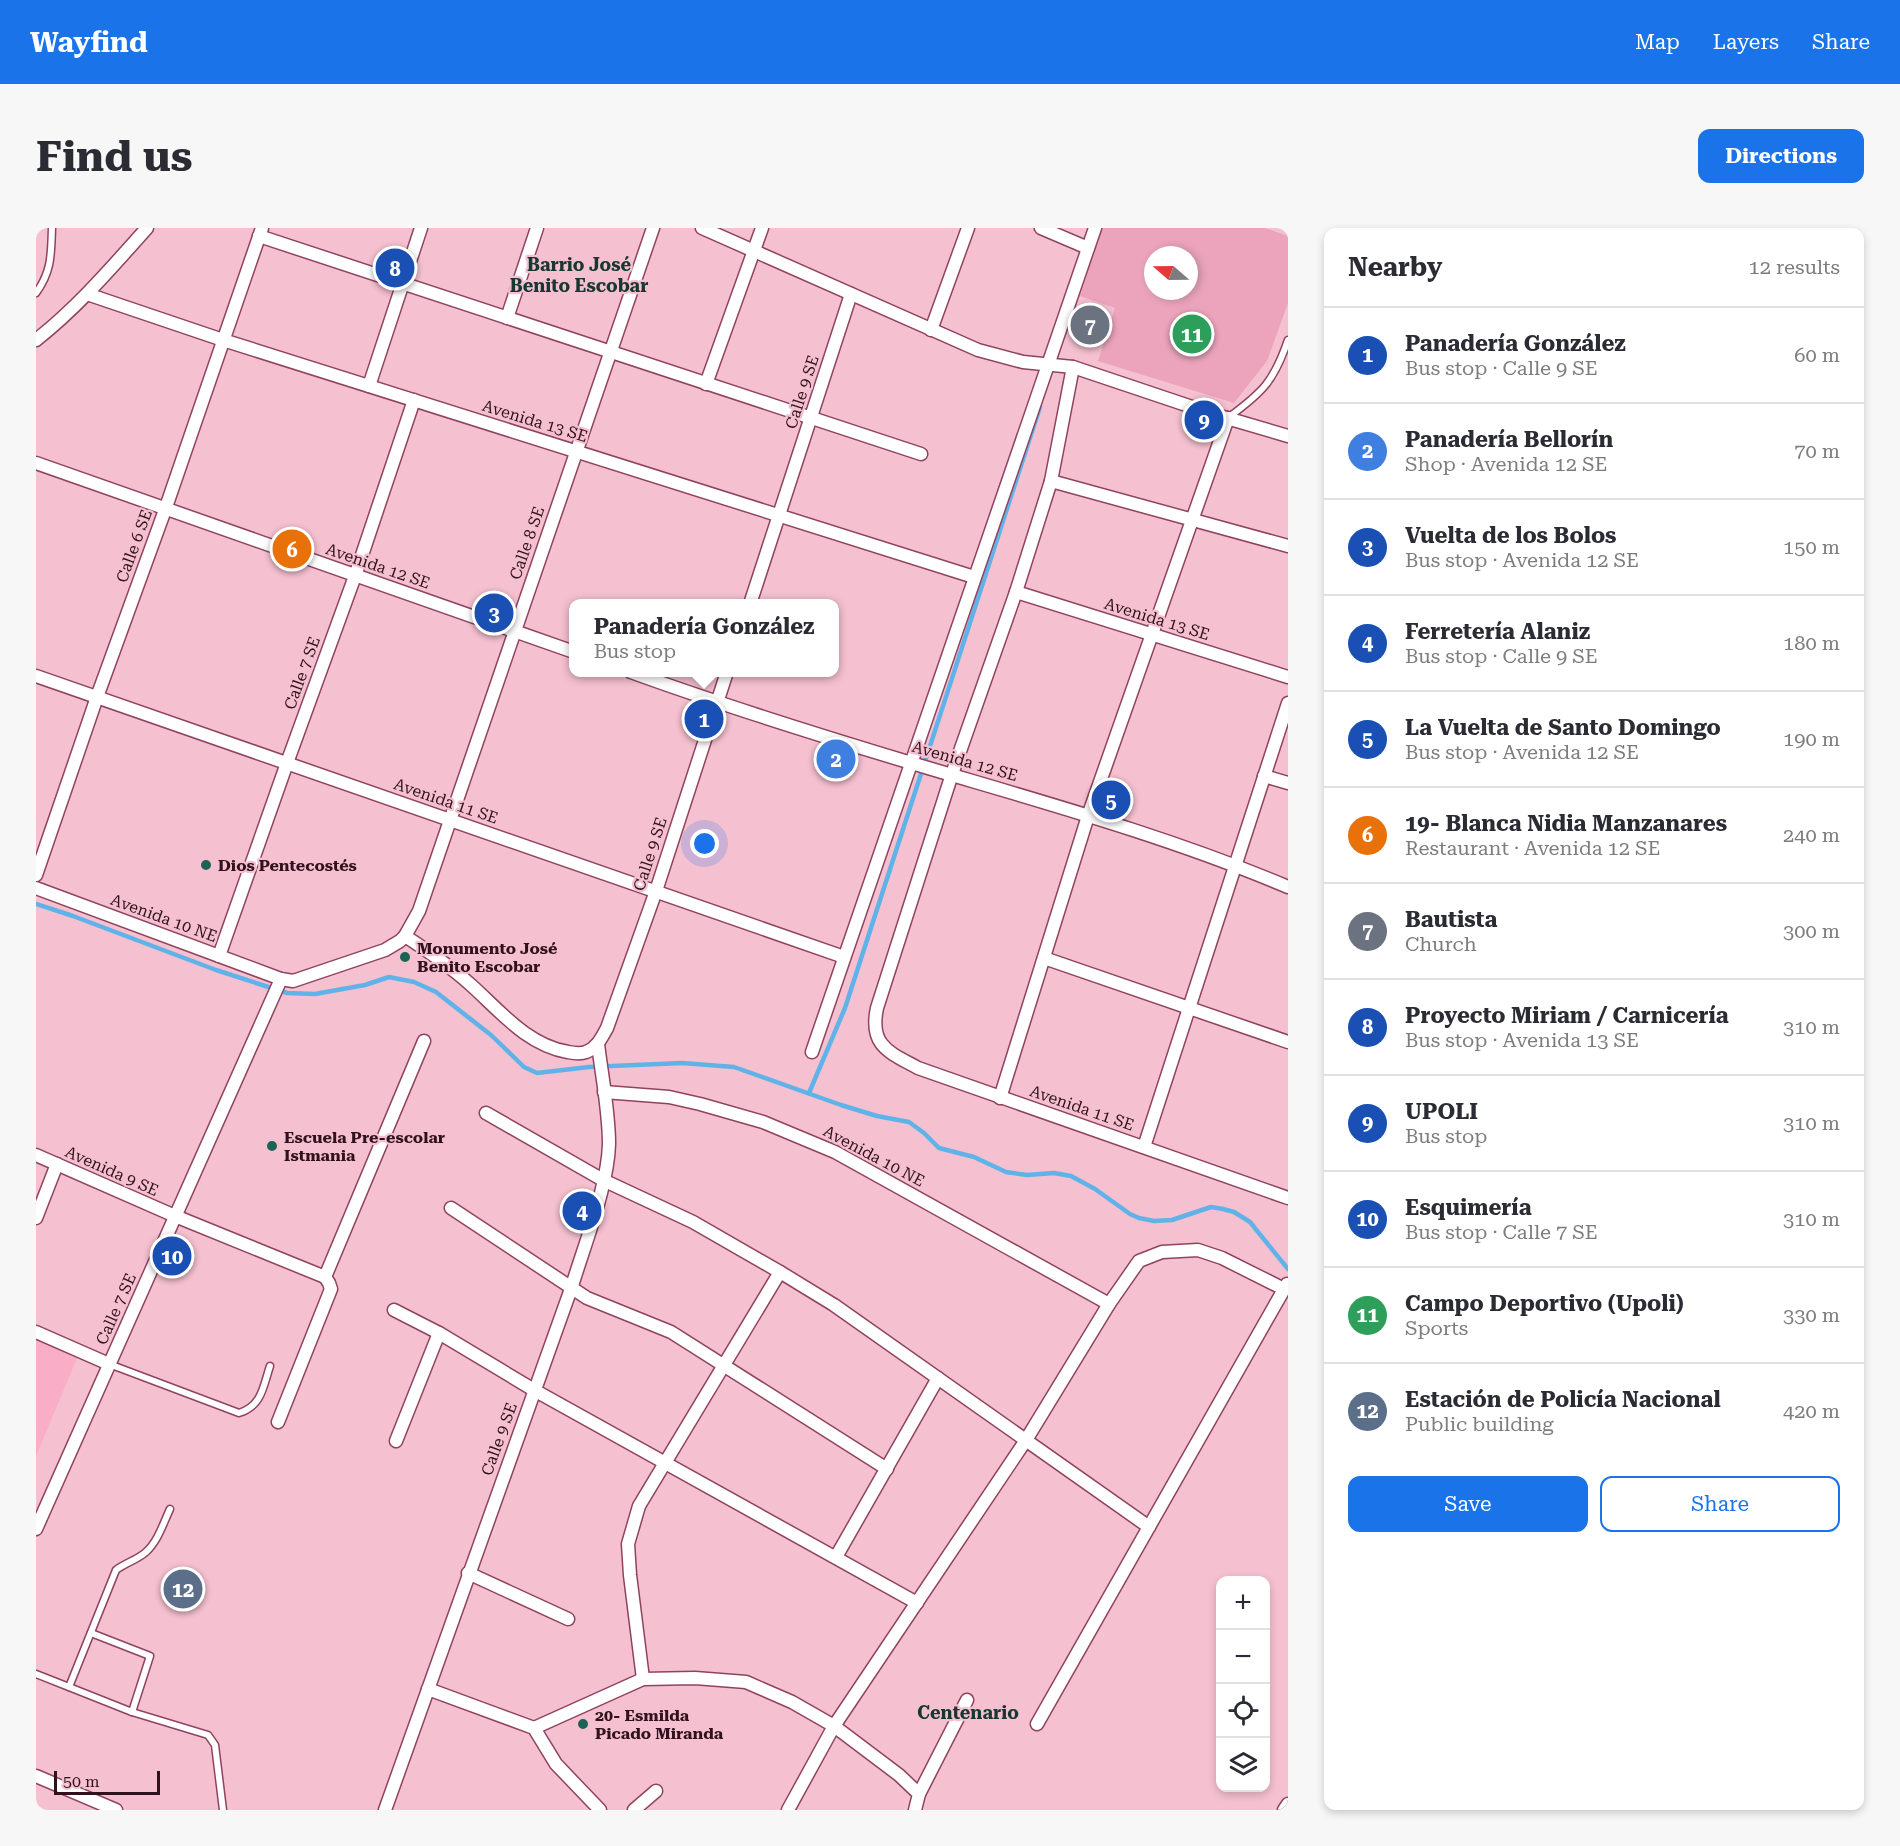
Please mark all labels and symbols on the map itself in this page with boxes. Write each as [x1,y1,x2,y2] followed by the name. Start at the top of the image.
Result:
[376,246,414,291] pin: 8
[1144,246,1198,300] north arrow
[510,254,648,296] district label: Barrio José Benito Escobar
[1070,302,1110,348] pin: 7
[1172,312,1212,356] pin: 11
[781,353,823,431] street label: Calle 9 SE
[480,396,590,446] street label: Avenida 13 SE
[1184,398,1224,442] pin: 9
[506,504,548,582] street label: Calle 8 SE
[112,507,156,585] street label: Calle 6 SE
[272,526,312,572] pin: 6
[323,539,433,593] street label: Avenida 12 SE
[474,590,514,636] pin: 3
[1102,594,1212,644] street label: Avenida 13 SE
[280,634,324,712] street label: Calle 7 SE
[684,696,724,742] pin: 1
[816,736,856,782] pin: 2
[910,737,1020,785] street label: Avenida 12 SE
[391,774,501,828] street label: Avenida 11 SE
[1092,778,1130,822] pin: 5
[629,815,671,893] street label: Calle 9 SE
[690,829,719,858] your location
[218,856,357,875] place label: Dios Pentecostés
[199,858,213,872] marker: Dios Pentecostés
[108,890,220,946] street label: Avenida 10 NE
[417,939,557,976] place label: Monumento José Benito Escobar
[398,950,412,964] marker: Monumento José Benito Escobar
[1027,1081,1137,1135] street label: Avenida 11 SE
[820,1121,928,1191] street label: Avenida 10 NE
[284,1128,445,1165] place label: Escuela Pre-escolar Istmania
[265,1139,279,1153] marker: Escuela Pre-escolar Istmania
[62,1142,162,1200] street label: Avenida 9 SE
[562,1188,602,1234] pin: 4
[152,1234,192,1278] pin: 10
[92,1270,140,1348] street label: Calle 7 SE
[477,1400,521,1478] street label: Calle 9 SE
[164,1566,202,1612] pin: 12
[917,1702,1019,1723] district label: Centenario
[595,1706,724,1743] place label: 20- Esmilda Picado Miranda
[576,1717,590,1731] marker: 20- Esmilda Picado Miranda
[54,1768,160,1796] scale bar

